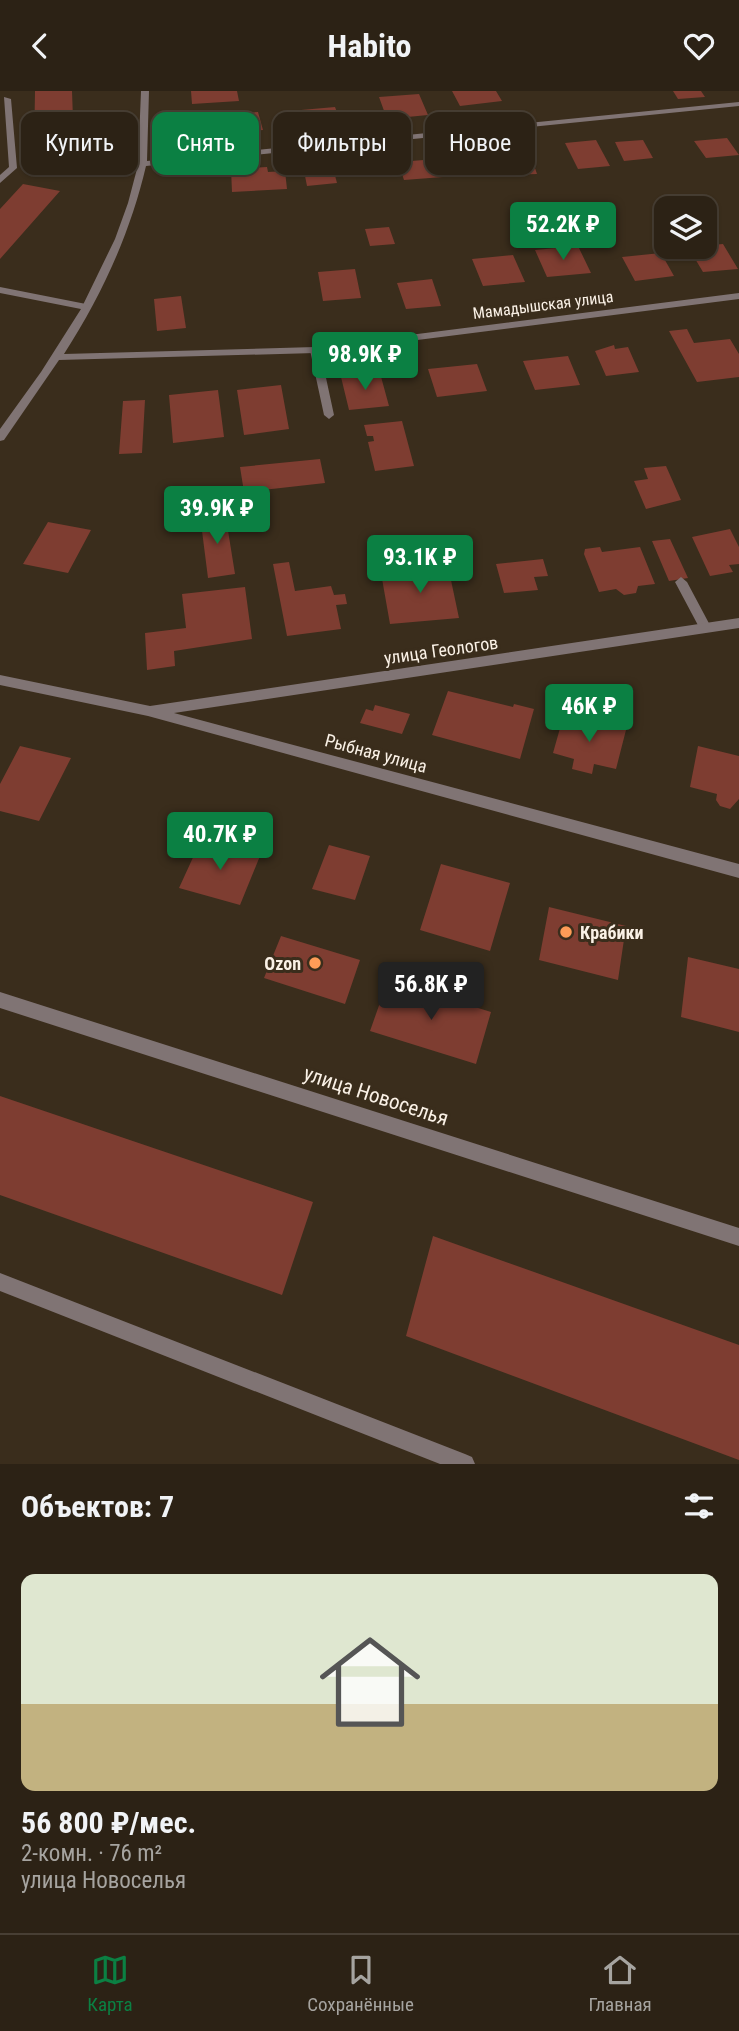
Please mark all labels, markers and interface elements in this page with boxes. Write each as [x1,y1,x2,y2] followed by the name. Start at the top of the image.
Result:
[21,27,59,65] icon: back
[328,27,411,65] text: Habito
[680,27,718,65] icon: heart
[21,112,138,175] chip: Купить
[152,112,259,175] chip: Снять
[273,112,411,175] chip: Фильтры
[425,112,535,175] chip: Новое
[654,196,717,259] map controls
[654,196,717,259] button: layers
[498,202,628,262] pin: 52.2K ₽
[526,211,600,238] text: 52.2K ₽
[472,287,614,323] street label: Мамадышская улица
[300,333,430,392] pin: 98.9K ₽
[328,341,402,368] text: 98.9K ₽
[152,487,282,546] pin: 39.9K ₽
[180,495,254,522] text: 39.9K ₽
[355,535,485,595] pin: 93.1K ₽
[383,544,457,571] text: 93.1K ₽
[383,632,499,668] street label: улица Геологов
[540,685,638,744] pin: 46K ₽
[561,693,617,720] text: 46K ₽
[323,729,429,777] street label: Рыбная улица
[155,813,285,872] pin: 40.7K ₽
[183,821,257,848] text: 40.7K ₽
[580,922,644,943] place label: Крабики
[558,924,574,940] marker: Крабики
[264,953,301,974] place label: Ozon
[307,955,323,971] marker: Ozon
[366,963,496,1022] pin: 56.8K ₽
[394,971,468,998] text: 56.8K ₽
[301,1061,451,1131] street label: улица Новоселья
[680,1487,718,1525] icon: filters
[21,1489,174,1524] text: Объектов: 7
[307,1619,433,1745] icon: home
[21,1805,196,1840] text: 56 800 ₽/мес.
[21,1840,162,1867] text: 2-комн. · 76 m²
[21,1867,186,1894] text: улица Новоселья
[87,1951,133,2016] tab: Карта
[307,1951,414,2016] tab: Сохранённые
[588,1951,652,2016] tab: Главная

